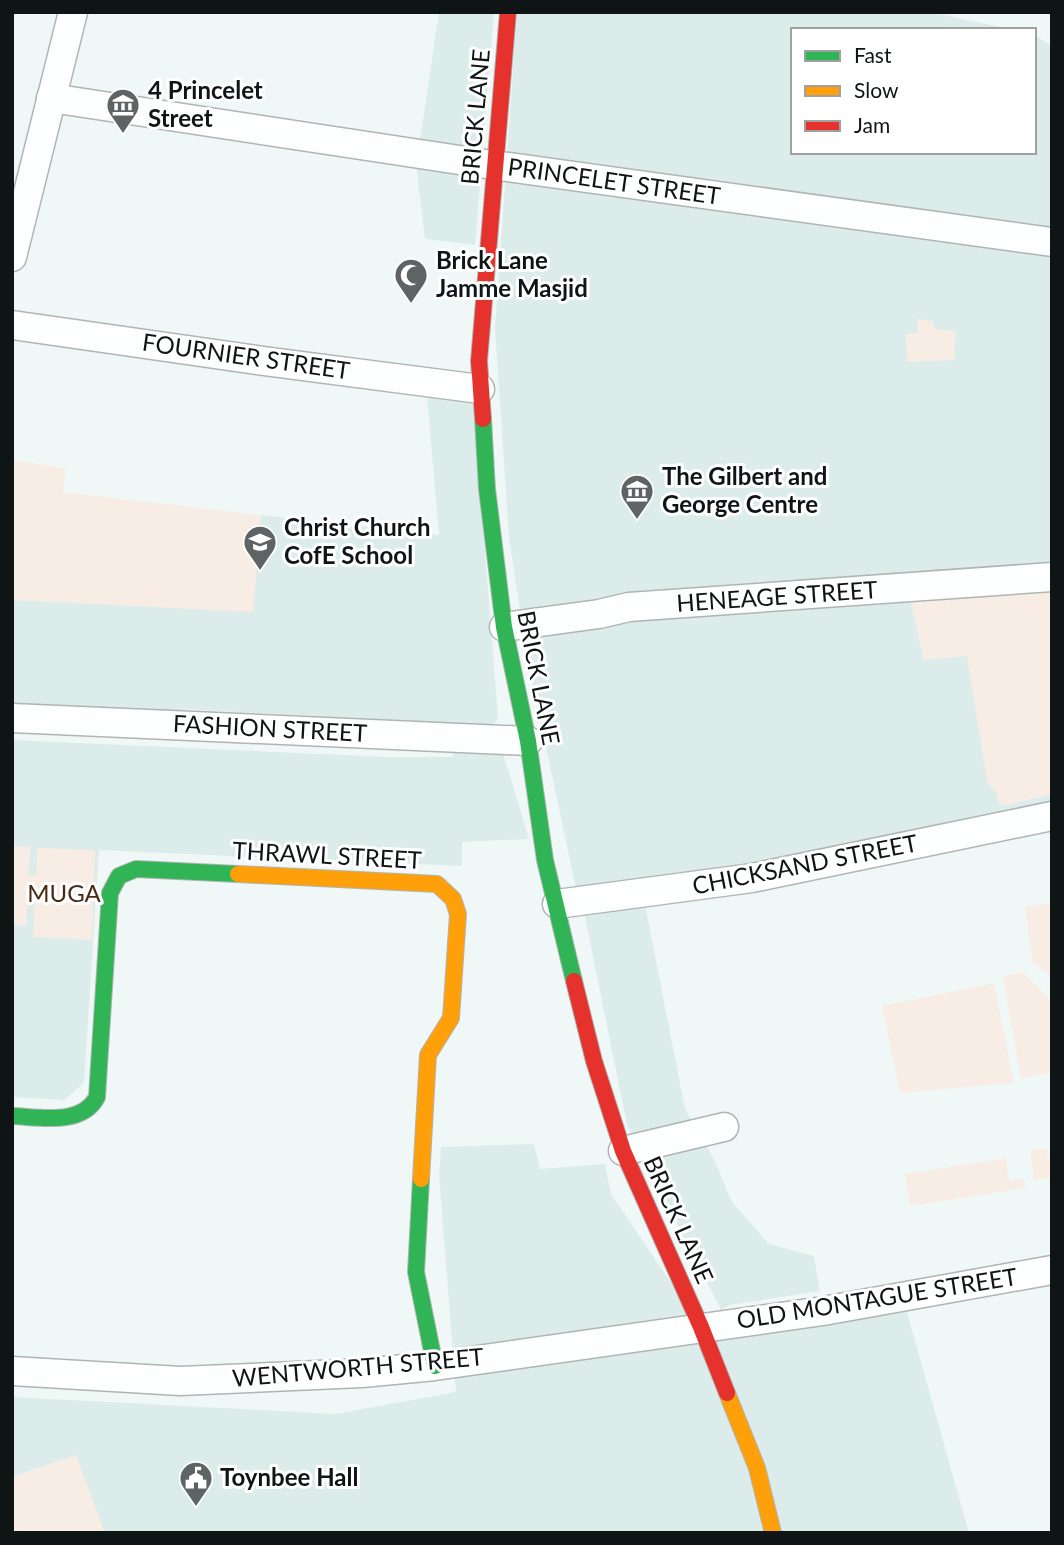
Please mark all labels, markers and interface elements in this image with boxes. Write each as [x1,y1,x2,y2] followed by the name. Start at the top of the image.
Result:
[791,28,1036,154] legend
[854,42,892,67] text: Fast
[454,48,495,186] street label: BRICK LANE
[148,75,263,132] place label: 4 Princelet Street
[854,77,899,102] text: Slow
[104,86,142,135] museum icon: 4 Princelet Street
[854,112,890,137] text: Jam
[506,151,722,210] street label: PRINCELET STREET
[436,245,588,302] place label: Brick Lane Jamme Masjid
[392,256,430,305] mosque icon: Brick Lane Jamme Masjid
[140,327,352,384] street label: FOURNIER STREET
[662,461,827,518] place label: The Gilbert and George Centre
[618,472,656,521] museum icon: The Gilbert and George Centre
[284,512,430,569] place label: Christ Church CofE School
[241,523,279,572] school or university icon: Christ Church CofE School
[675,574,879,617] street label: HENEAGE STREET
[512,608,567,747] street label: BRICK LANE
[172,708,368,747] street label: FASHION STREET
[690,827,920,900] street label: CHICKSAND STREET
[232,835,422,874] street label: THRAWL STREET
[27,878,102,907] park label: MUGA
[638,1151,720,1287] street label: BRICK LANE
[735,1261,1019,1334] street label: OLD MONTAGUE STREET
[231,1341,485,1392] street label: WENTWORTH STREET
[177,1459,215,1508] public building icon: Toynbee Hall
[220,1462,358,1491] place label: Toynbee Hall

